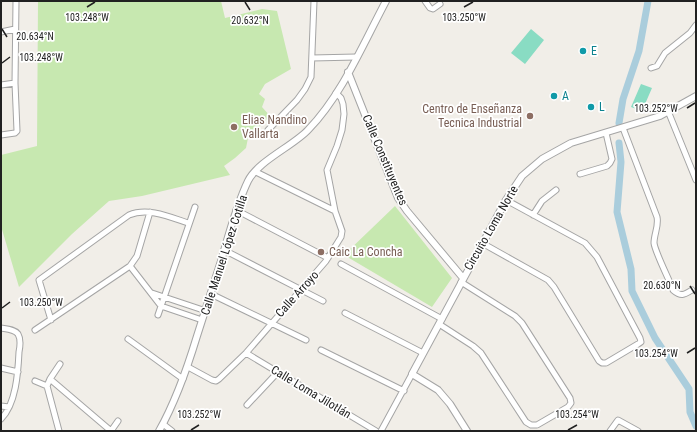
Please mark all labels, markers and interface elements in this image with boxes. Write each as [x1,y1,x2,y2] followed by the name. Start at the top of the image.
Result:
[65,12,109,23] text: 103.248°W
[442,12,486,23] text: 103.250°W
[231,15,269,26] text: 20.632°N
[16,31,54,42] text: 20.634°N
[591,44,597,58] place label: E
[578,46,588,56] marker: E
[19,52,63,63] text: 103.248°W
[562,89,569,103] place label: A
[549,91,559,101] marker: A
[599,100,605,114] place label: L
[422,102,522,130] place label: Centro de Enseñanza Tecnica Industrial
[586,102,596,112] marker: L
[634,103,678,114] text: 103.252°W
[525,111,535,121] marker: Centro de Enseñanza Tecnica Industrial
[242,113,307,141] place label: Elias Nandino Vallarta
[360,113,410,207] street label: Calle Constituyentes
[229,122,239,132] marker: Elias Nandino Vallarta
[461,183,521,273] street label: Circuito Loma Norte
[198,193,250,317] street label: Calle Manuel López Cotilla
[329,245,403,259] place label: Caic La Concha
[316,247,326,257] marker: Caic La Concha
[273,268,321,320] street label: Calle Arroyo
[643,280,681,291] text: 20.630°N
[19,297,63,308] text: 103.250°W
[634,348,678,359] text: 103.254°W
[268,363,354,422] street label: Calle Loma Jilotlán
[177,409,221,420] text: 103.252°W
[555,409,599,420] text: 103.254°W

